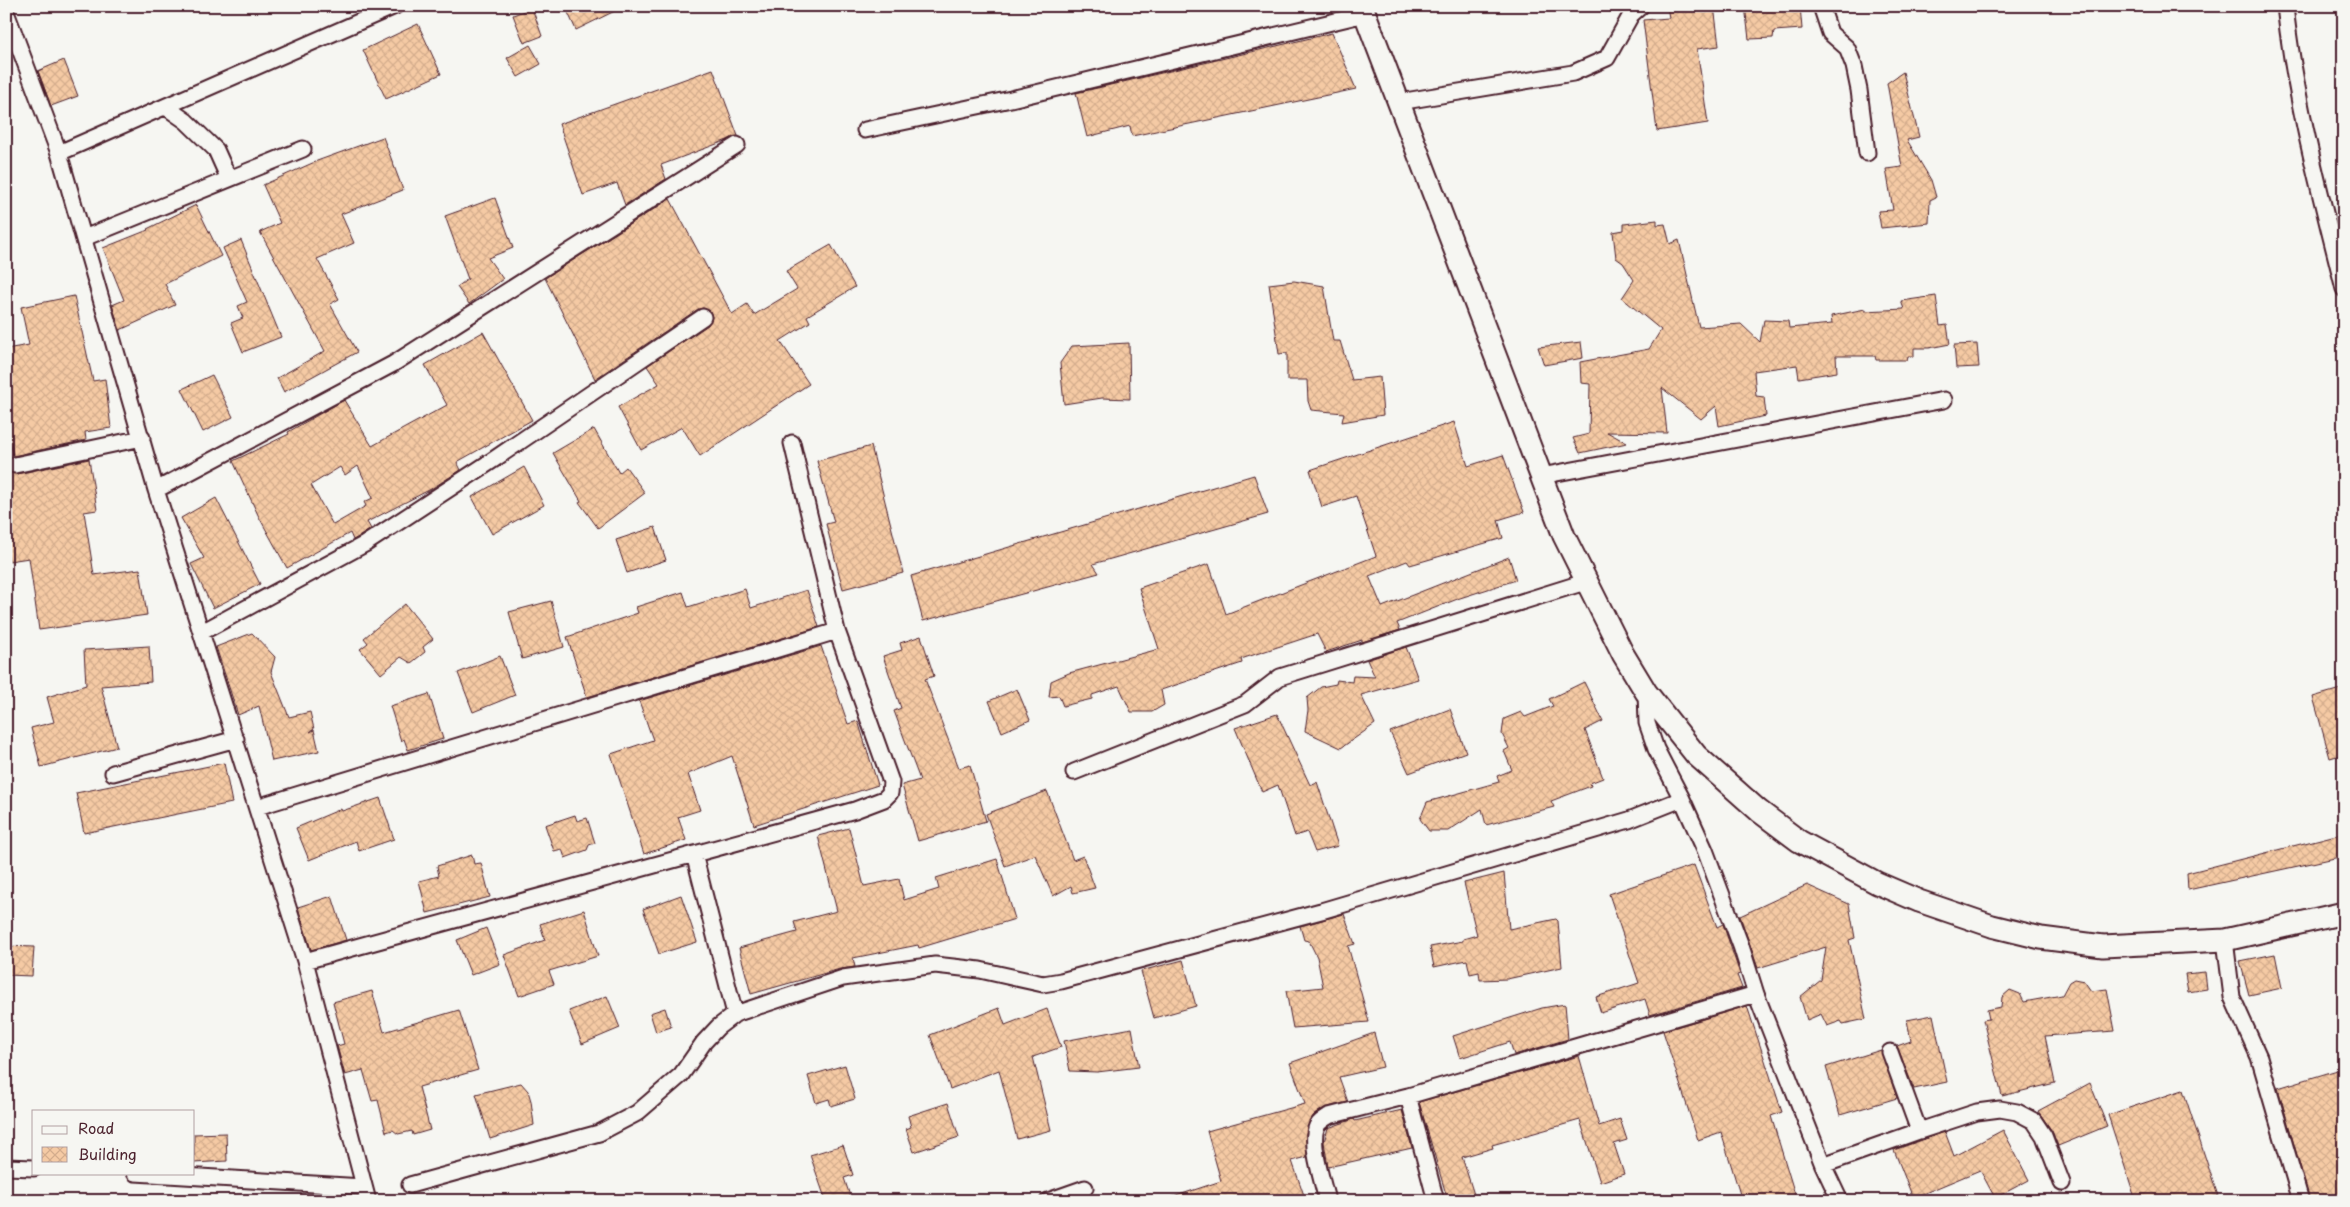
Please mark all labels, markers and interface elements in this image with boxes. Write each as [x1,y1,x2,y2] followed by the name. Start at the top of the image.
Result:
[32,1110,195,1174] legend
[78,1116,114,1139] text: Road
[78,1142,137,1165] text: Building

